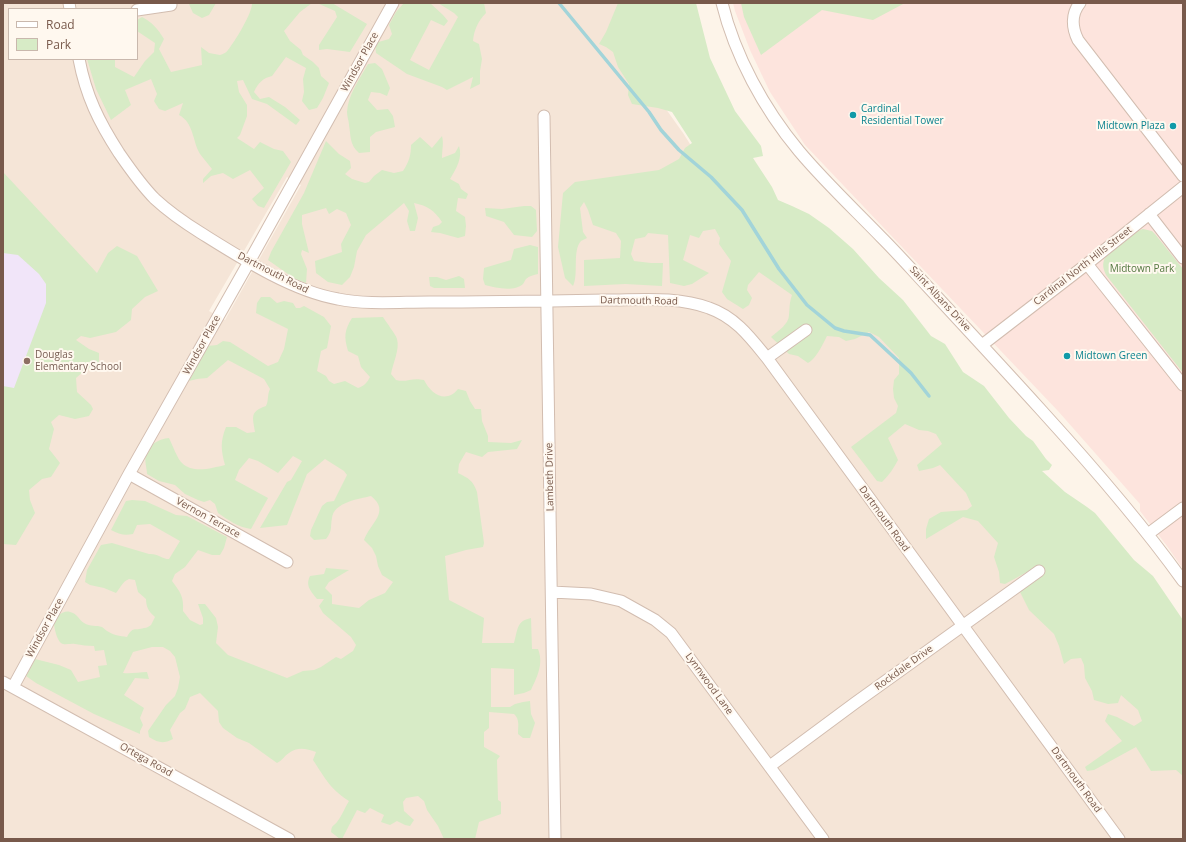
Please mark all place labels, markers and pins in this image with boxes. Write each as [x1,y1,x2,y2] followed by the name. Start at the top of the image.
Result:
[861,103,944,126] place label: Cardinal Residential Tower
[848,110,858,120] marker: Cardinal Residential Tower
[1097,120,1165,132] place label: Midtown Plaza
[1168,121,1178,131] marker: Midtown Plaza
[35,349,121,372] place label: Douglas Elementary School
[1075,350,1147,362] place label: Midtown Green
[1062,351,1072,361] marker: Midtown Green
[22,356,32,366] marker: Douglas Elementary School

